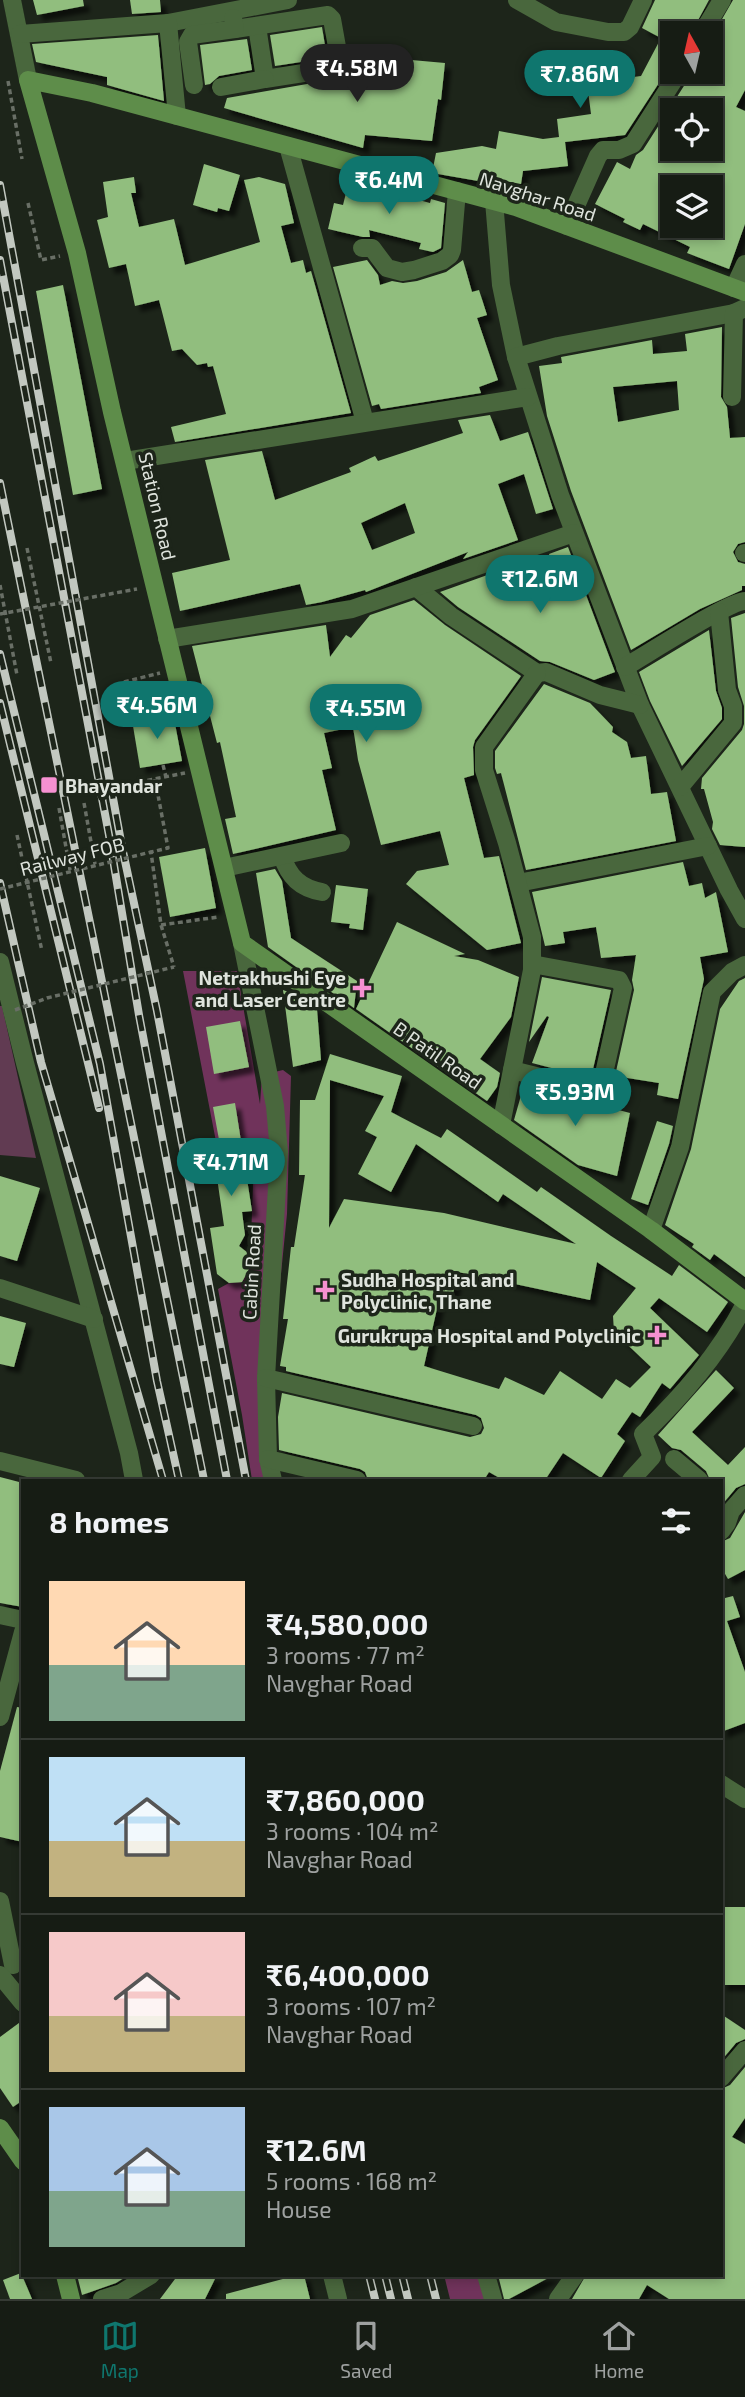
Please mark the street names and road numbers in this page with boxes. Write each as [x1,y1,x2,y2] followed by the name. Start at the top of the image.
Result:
[477,166,599,226] street label: Navghar Road
[134,450,182,562] street label: Station Road
[17,832,127,880] street label: Railway FOB
[389,1016,487,1094] street label: B Patil Road
[237,1224,265,1320] street label: Cabin Road

